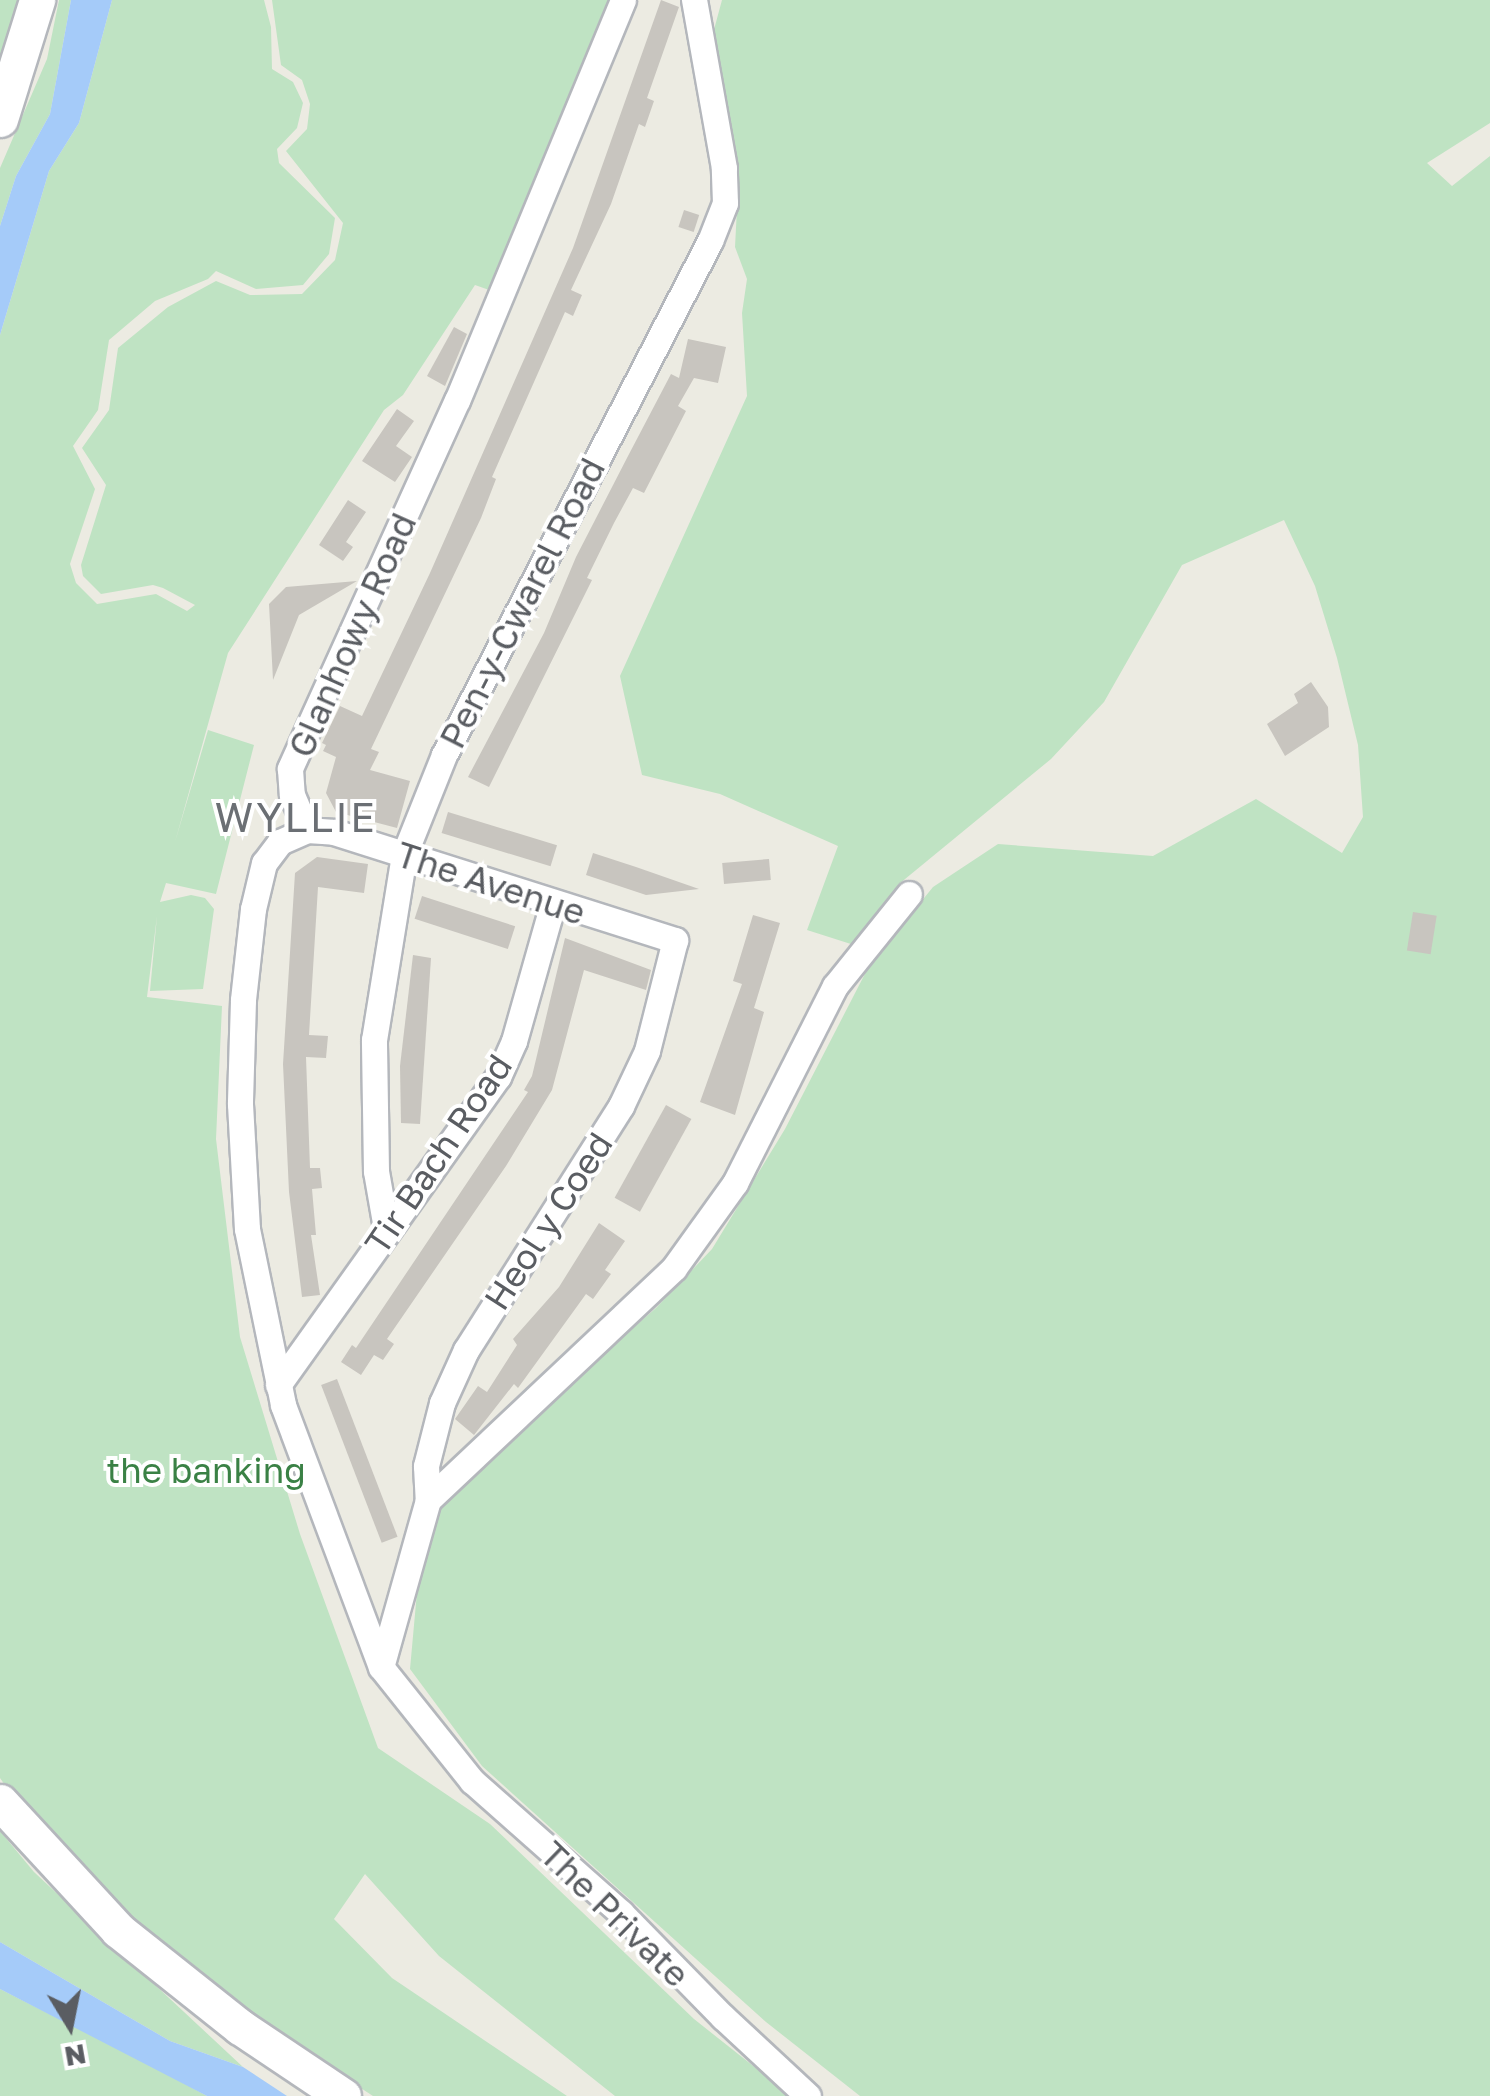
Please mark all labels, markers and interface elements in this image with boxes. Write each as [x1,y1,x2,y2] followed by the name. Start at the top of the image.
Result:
[431,451,613,755] street label: Pen-y-Cwarel Road
[279,507,425,763] street label: Glanhowy Road
[215,793,377,841] district label: WYLLIE
[391,833,591,933] street label: The Avenue
[356,1046,520,1262] street label: Tir Bach Road
[475,1125,621,1317] street label: Heol y Coed
[106,1449,306,1491] park label: the banking
[532,1833,698,1995] street label: The Private
[20,1976,120,2076] north arrow
[62,2038,89,2074] text: N

